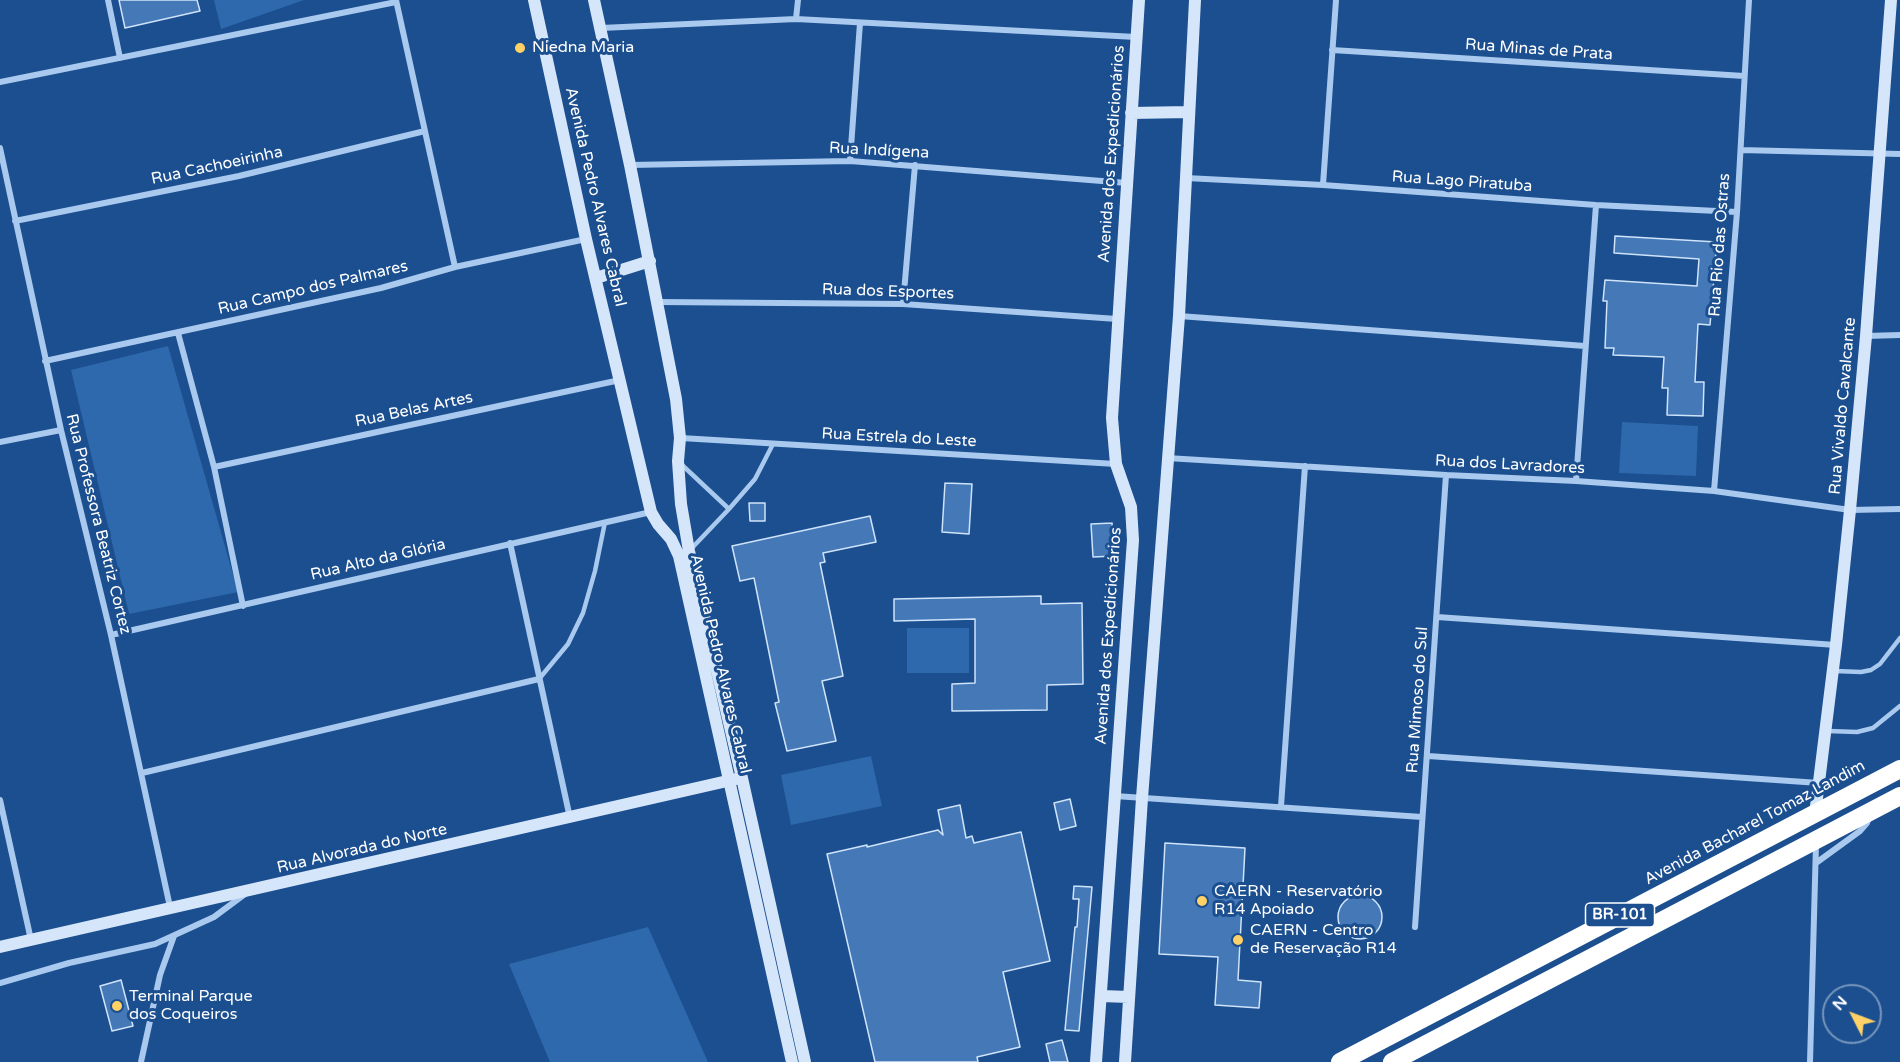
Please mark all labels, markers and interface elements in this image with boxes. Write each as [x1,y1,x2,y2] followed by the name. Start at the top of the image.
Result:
[1464,35,1614,65] street label: Rua Minas de Prata
[532,38,634,58] place label: Niedna Maria
[513,41,527,55] marker: Niedna Maria
[1095,45,1129,263] street label: Avenida dos Expedicionários
[560,85,630,309] street label: Avenida Pedro Alvares Cabral
[828,139,930,163] street label: Rua Indígena
[149,143,285,189] street label: Rua Cachoeirinha
[1391,168,1533,196] street label: Rua Lago Piratuba
[1705,173,1735,317] street label: Rua Rio das Ostras
[216,257,410,319] street label: Rua Campo dos Palmares
[821,280,955,304] street label: Rua dos Esportes
[1826,316,1860,496] street label: Rua Vivaldo Cavalcante
[353,388,475,432] street label: Rua Belas Artes
[61,412,135,636] street label: Rua Professora Beatriz Cortez
[821,424,977,452] street label: Rua Estrela do Leste
[1435,451,1585,479] street label: Rua dos Lavradores
[1092,527,1126,745] street label: Avenida dos Expedicionários
[309,535,447,585] street label: Rua Alto da Glória
[685,552,755,776] street label: Avenida Pedro Alvares Cabral
[1403,626,1433,774] street label: Rua Mimoso do Sul
[1641,757,1869,889] street label: Avenida Bacharel Tomaz Landim
[275,820,449,878] street label: Rua Alvorada do Norte
[1214,882,1382,920] place label: CAERN - Reservatório R14 Apoiado
[1195,894,1209,908] marker: CAERN - Reservatório R14 Apoiado
[1586,903,1654,927] road number: BR-101
[1250,921,1397,959] place label: CAERN - Centro de Reservação R14
[1231,933,1245,947] marker: CAERN - Centro de Reservação R14
[1822,984,1882,1044] north arrow
[129,987,253,1025] place label: Terminal Parque dos Coqueiros
[1828,992,1852,1015] text: N
[110,999,124,1013] marker: Terminal Parque dos Coqueiros

